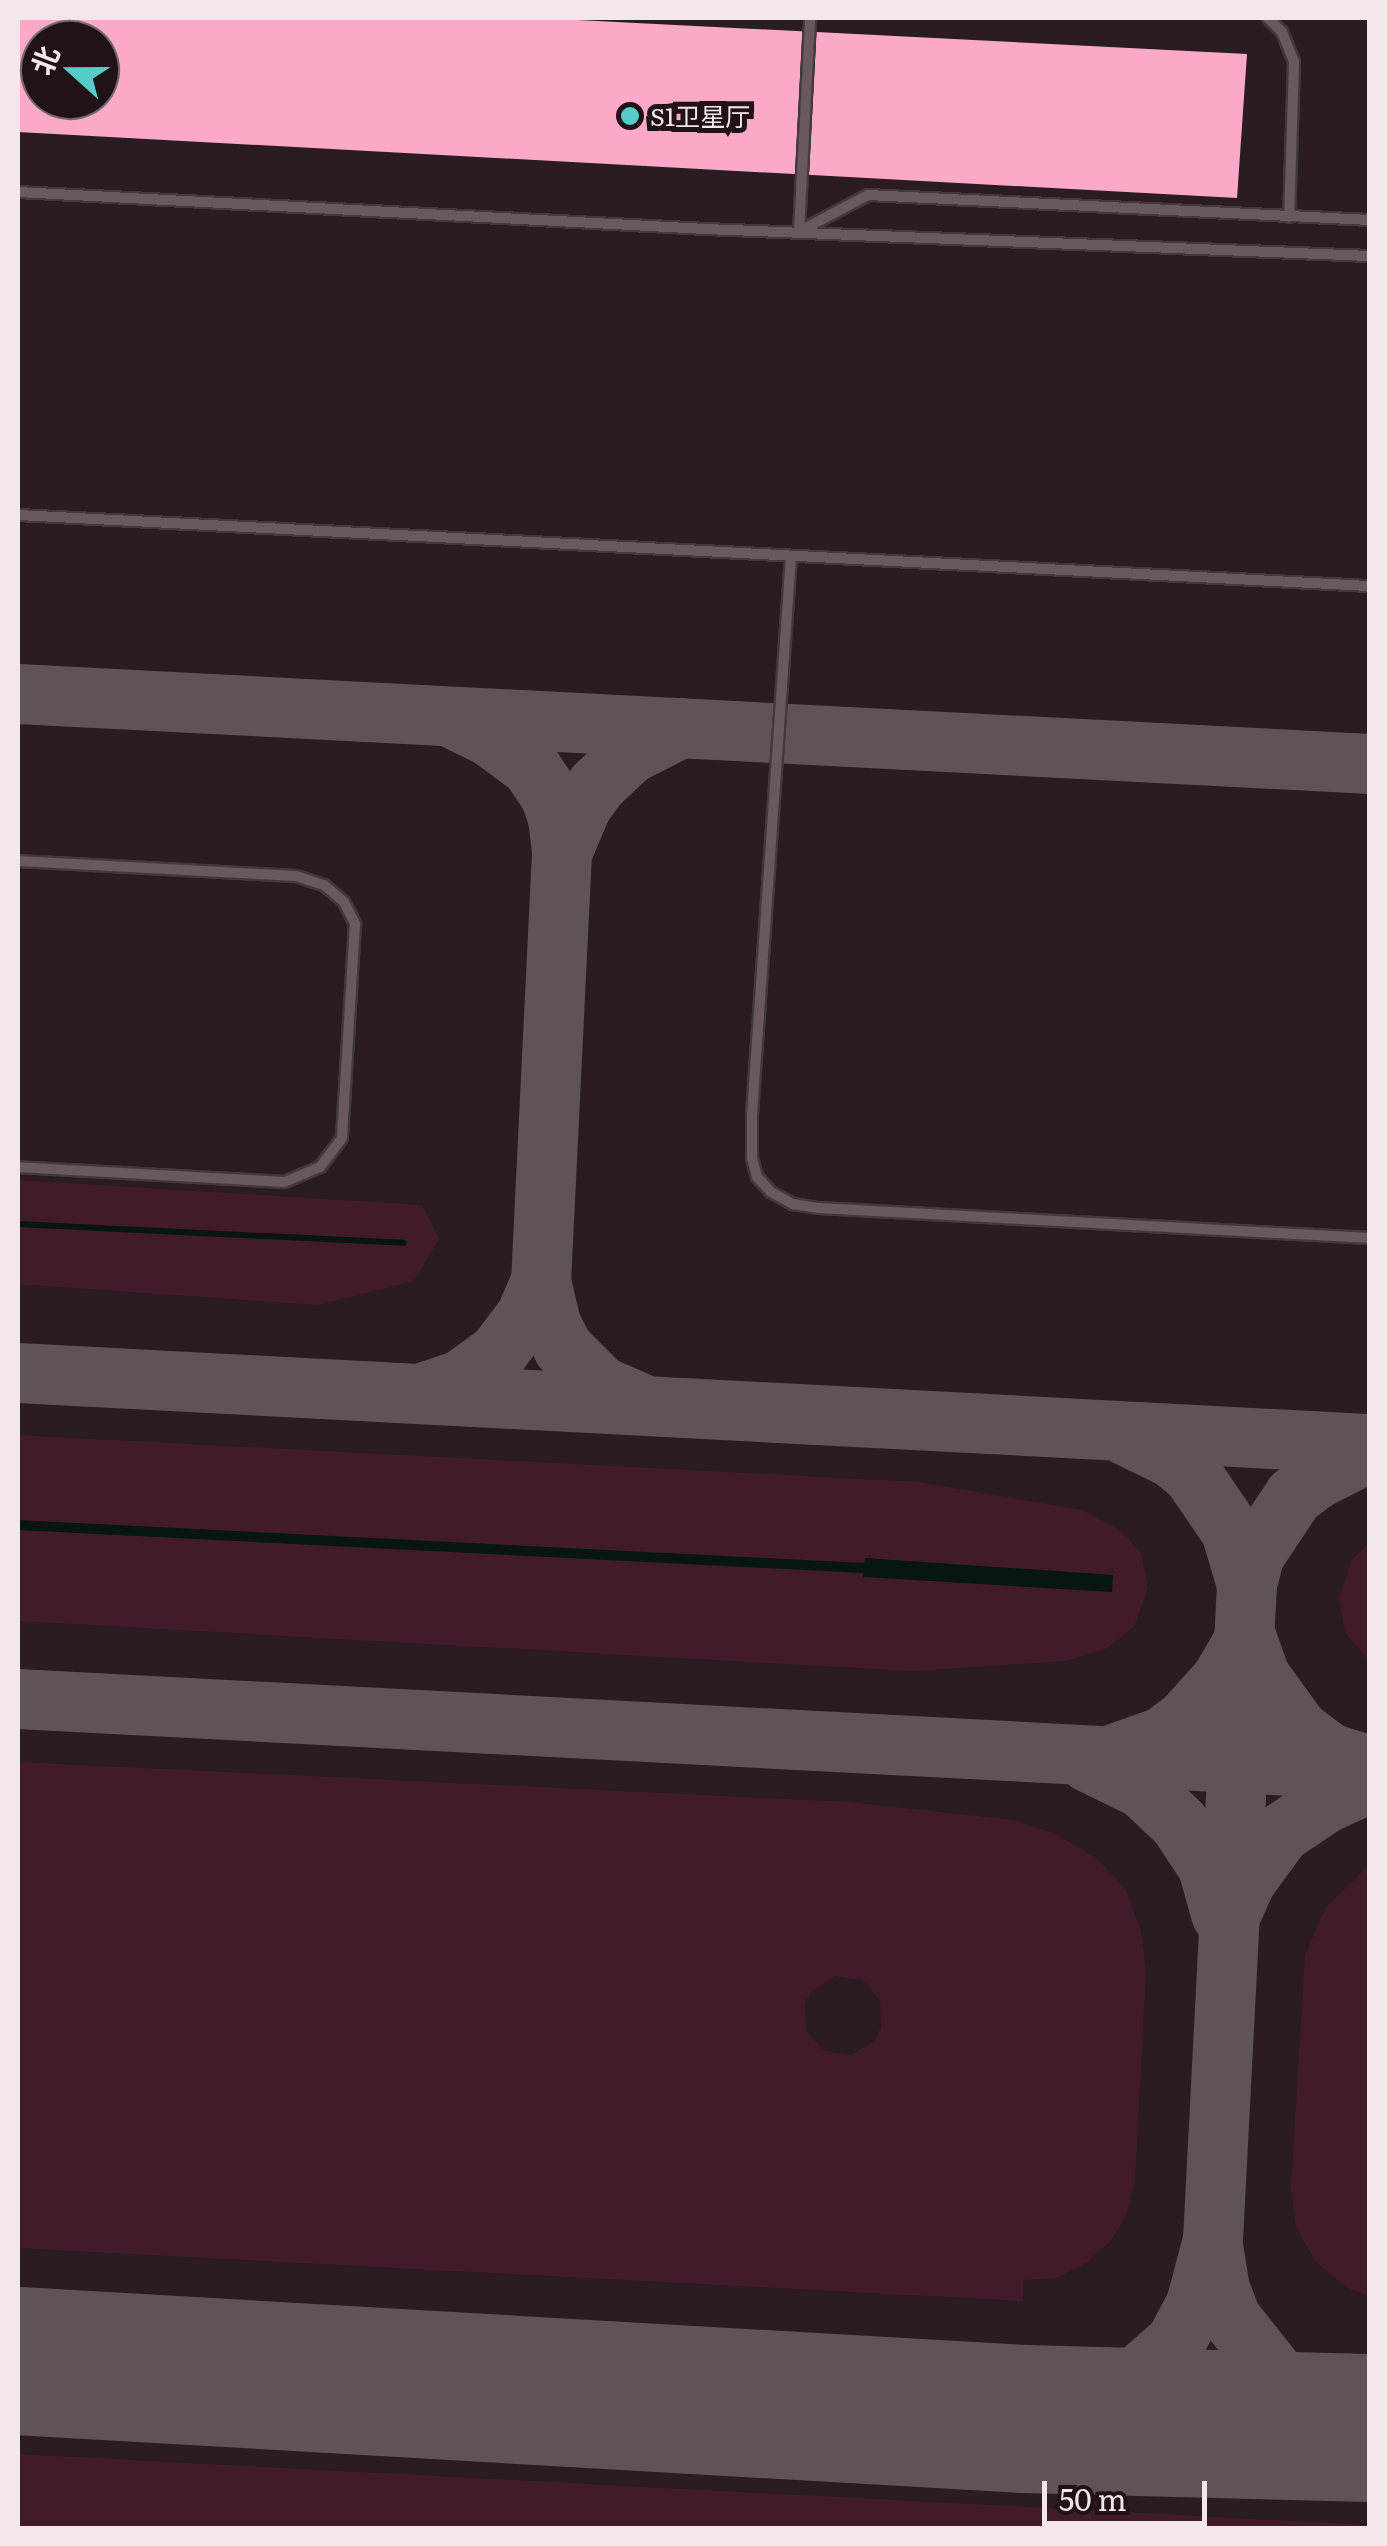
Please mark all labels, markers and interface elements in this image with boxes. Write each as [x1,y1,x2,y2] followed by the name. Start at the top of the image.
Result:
[20,20,120,120] north arrow
[19,39,68,81] text: 北
[650,101,750,131] place label: S1卫星厅
[619,105,641,127] marker: S1卫星厅
[1047,2461,1212,2523] scale bar
[1059,2476,1127,2520] text: 50 m

